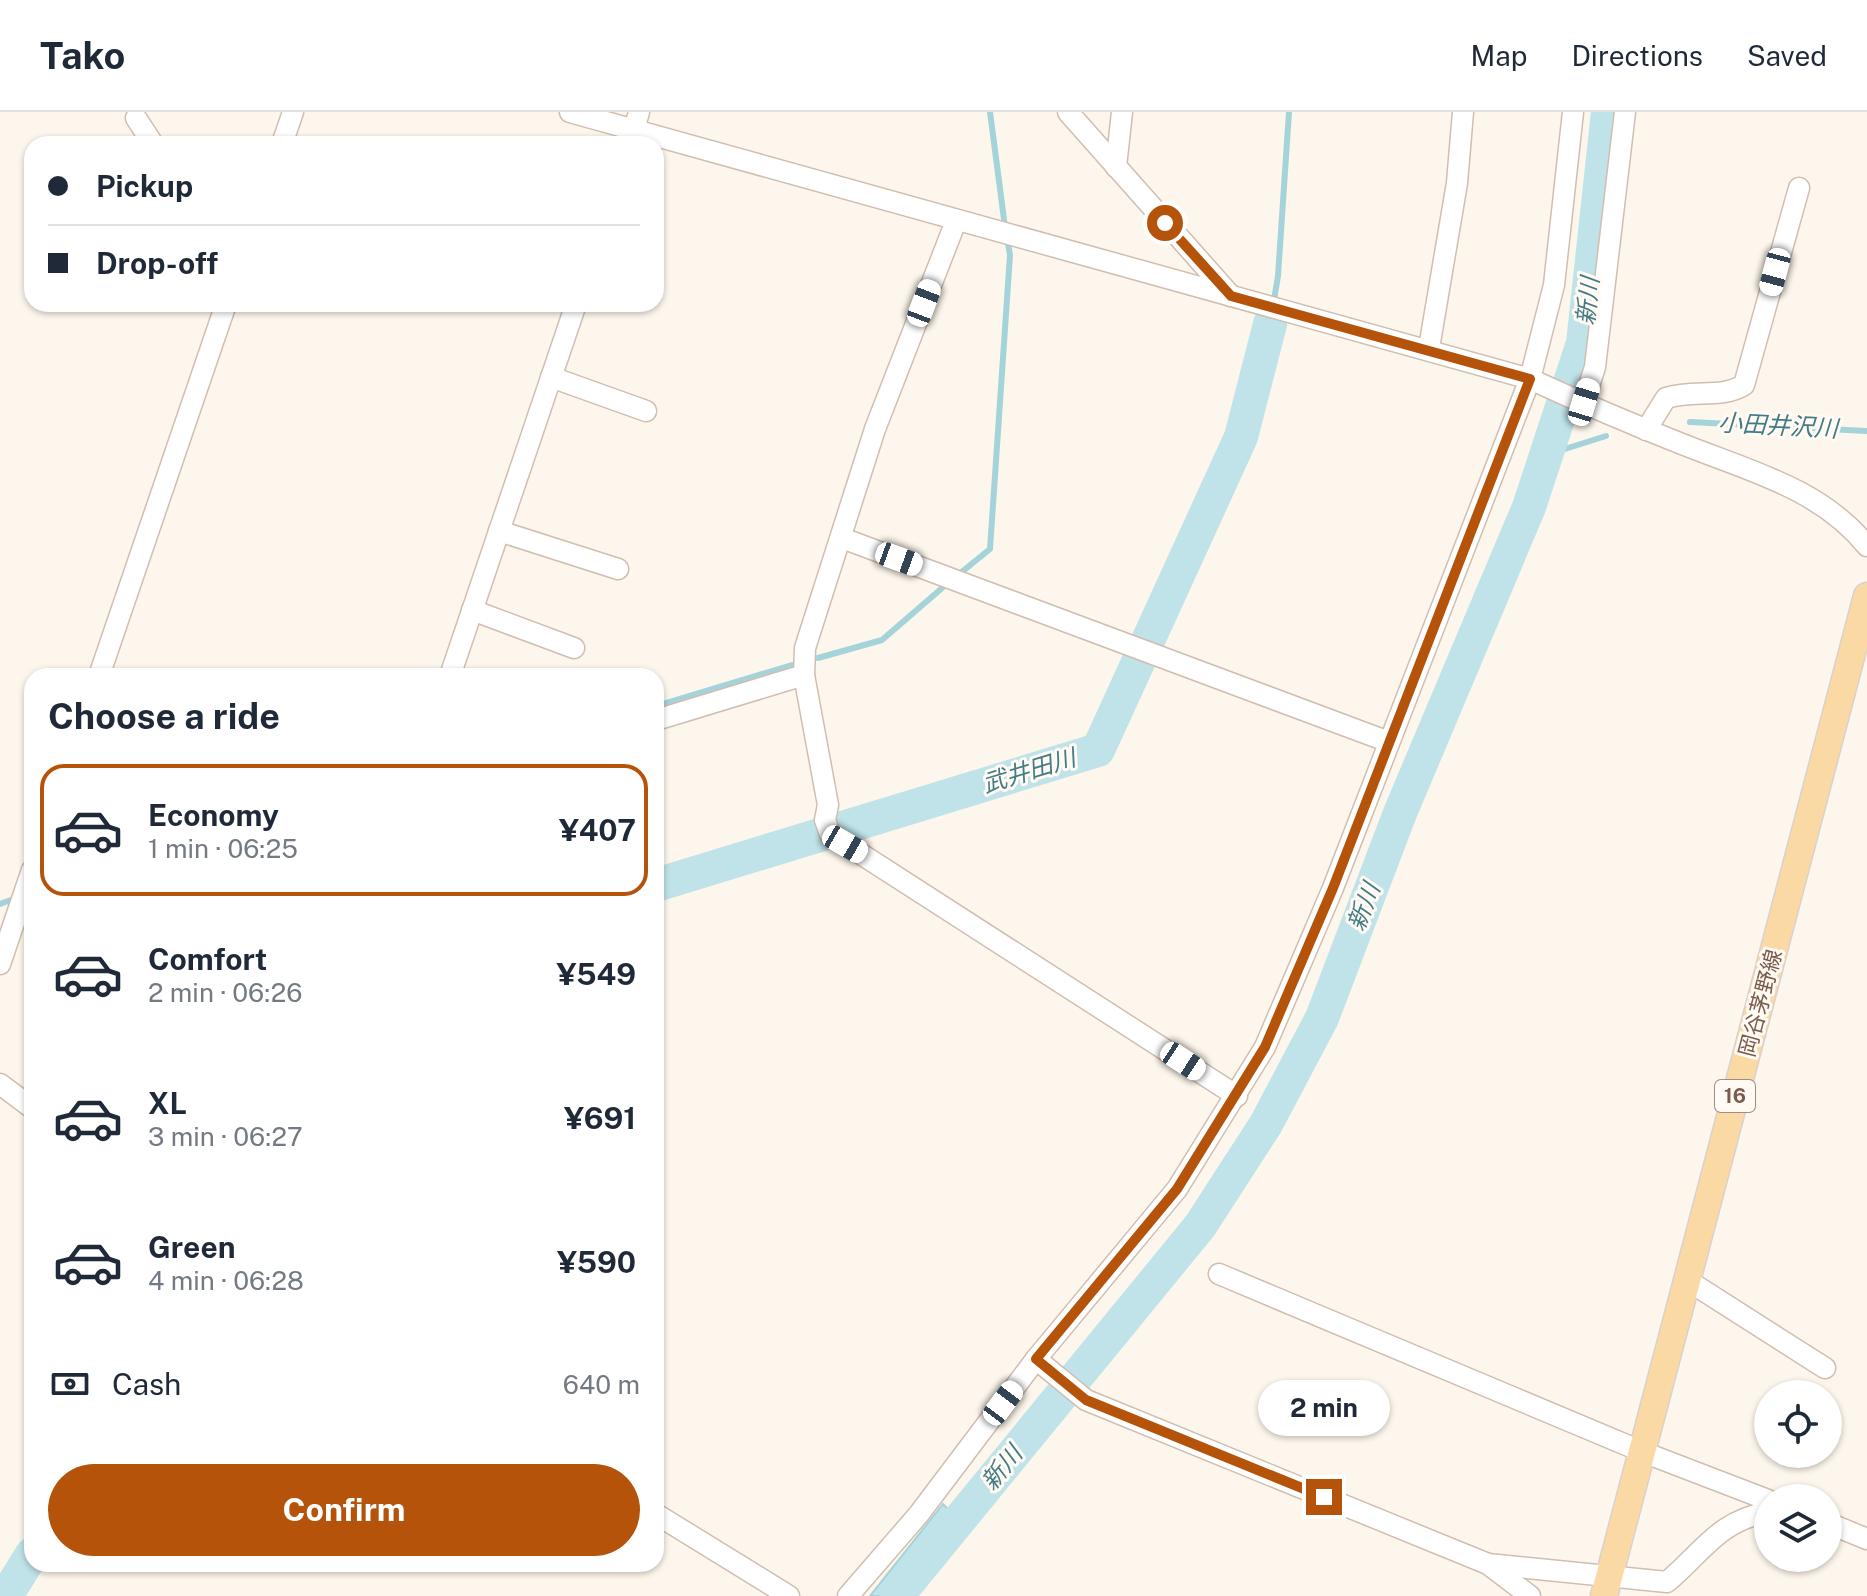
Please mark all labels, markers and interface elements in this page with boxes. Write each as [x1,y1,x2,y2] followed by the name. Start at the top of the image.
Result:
[40,33,126,78] text: Tako
[1471,39,1527,72] text: Map
[1571,39,1703,72] text: Directions
[1747,39,1827,72] text: Saved
[96,168,193,204] text: Pickup
[1147,205,1183,241] route start
[96,245,218,281] text: Drop-off
[1757,246,1793,298] car
[1571,273,1604,326] water label: 新川
[904,276,944,330] car
[1566,376,1602,428] car
[1717,408,1842,442] water label: 小田井沢川
[872,540,926,578] car
[48,695,280,737] text: Choose a ride
[979,742,1082,797] water label: 武井田川
[52,794,124,866] icon: car
[148,797,279,833] text: Economy
[559,812,636,848] text: ¥407
[818,822,872,866] car
[148,833,298,864] text: 1 min · 06:25
[1341,876,1386,934] water label: 新川
[52,938,124,1010] icon: car
[148,941,267,977] text: Comfort
[1733,947,1787,1059] street label: 岡谷茅野線
[557,956,636,992] text: ¥549
[148,977,302,1008] text: 2 min · 06:26
[1156,1038,1210,1084] car
[1715,1080,1755,1112] road number: 16
[52,1082,124,1154] icon: car
[148,1085,187,1121] text: XL
[564,1100,636,1136] text: ¥691
[148,1121,303,1152] text: 3 min · 06:27
[52,1226,124,1298] icon: car
[148,1229,235,1265] text: Green
[557,1244,636,1280] text: ¥590
[148,1265,304,1296] text: 4 min · 06:28
[48,1362,92,1406] icon: cash
[112,1366,181,1402] text: Cash
[563,1369,640,1400] text: 640 m
[979,1377,1027,1429] car
[1754,1380,1842,1572] map controls
[1754,1380,1842,1468] button: locate
[1258,1381,1390,1437] callout: 2 min
[1290,1392,1358,1423] text: 2 min
[975,1438,1029,1495] water label: 新川
[48,1464,640,1556] button: Confirm
[1306,1479,1342,1515] route end
[1754,1484,1842,1572] button: layers

